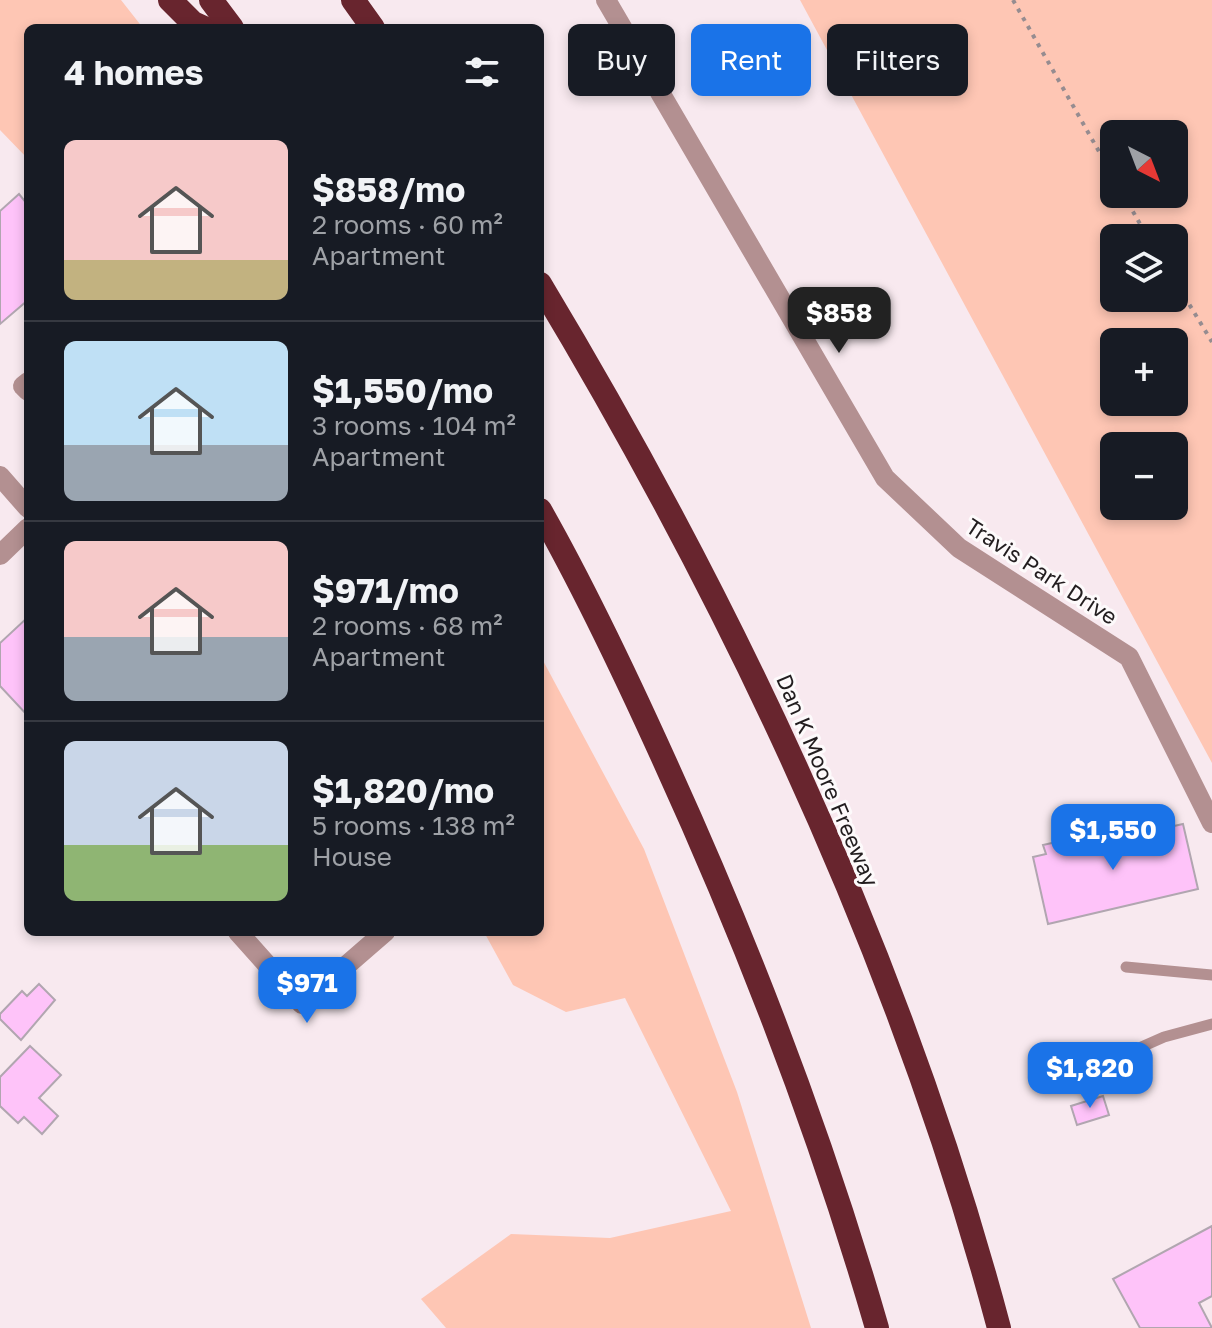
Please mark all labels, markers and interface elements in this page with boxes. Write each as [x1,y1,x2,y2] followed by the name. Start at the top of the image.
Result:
[568,24,675,96] chip: Buy
[691,24,811,96] chip: Rent
[827,24,968,96] chip: Filters
[460,50,504,94] icon: filters
[64,52,204,92] text: 4 homes
[1100,120,1188,208] north arrow
[1100,120,1188,520] map controls
[312,169,466,209] text: $858/mo
[128,172,224,268] icon: home
[312,209,503,240] text: 2 rooms · 60 m²
[1100,224,1188,312] button: layers
[312,240,445,271] text: Apartment
[792,287,886,355] pin: $858
[806,297,872,328] text: $858
[1100,328,1188,416] button: +
[312,370,493,410] text: $1,550/mo
[128,373,224,469] icon: home
[312,410,516,441] text: 3 rooms · 104 m²
[1100,432,1188,520] button: −
[312,441,445,472] text: Apartment
[961,512,1123,630] street label: Travis Park Drive
[312,570,459,610] text: $971/mo
[128,573,224,669] icon: home
[312,610,503,641] text: 2 rooms · 68 m²
[312,641,445,672] text: Apartment
[771,670,885,890] street label: Dan K Moore Freeway
[312,770,494,810] text: $1,820/mo
[128,773,224,869] icon: home
[1048,804,1178,872] pin: $1,550
[312,810,515,841] text: 5 rooms · 138 m²
[1069,814,1157,845] text: $1,550
[312,841,392,872] text: House
[260,957,354,1025] pin: $971
[276,967,338,998] text: $971
[1025,1042,1155,1110] pin: $1,820
[1046,1052,1134,1083] text: $1,820

